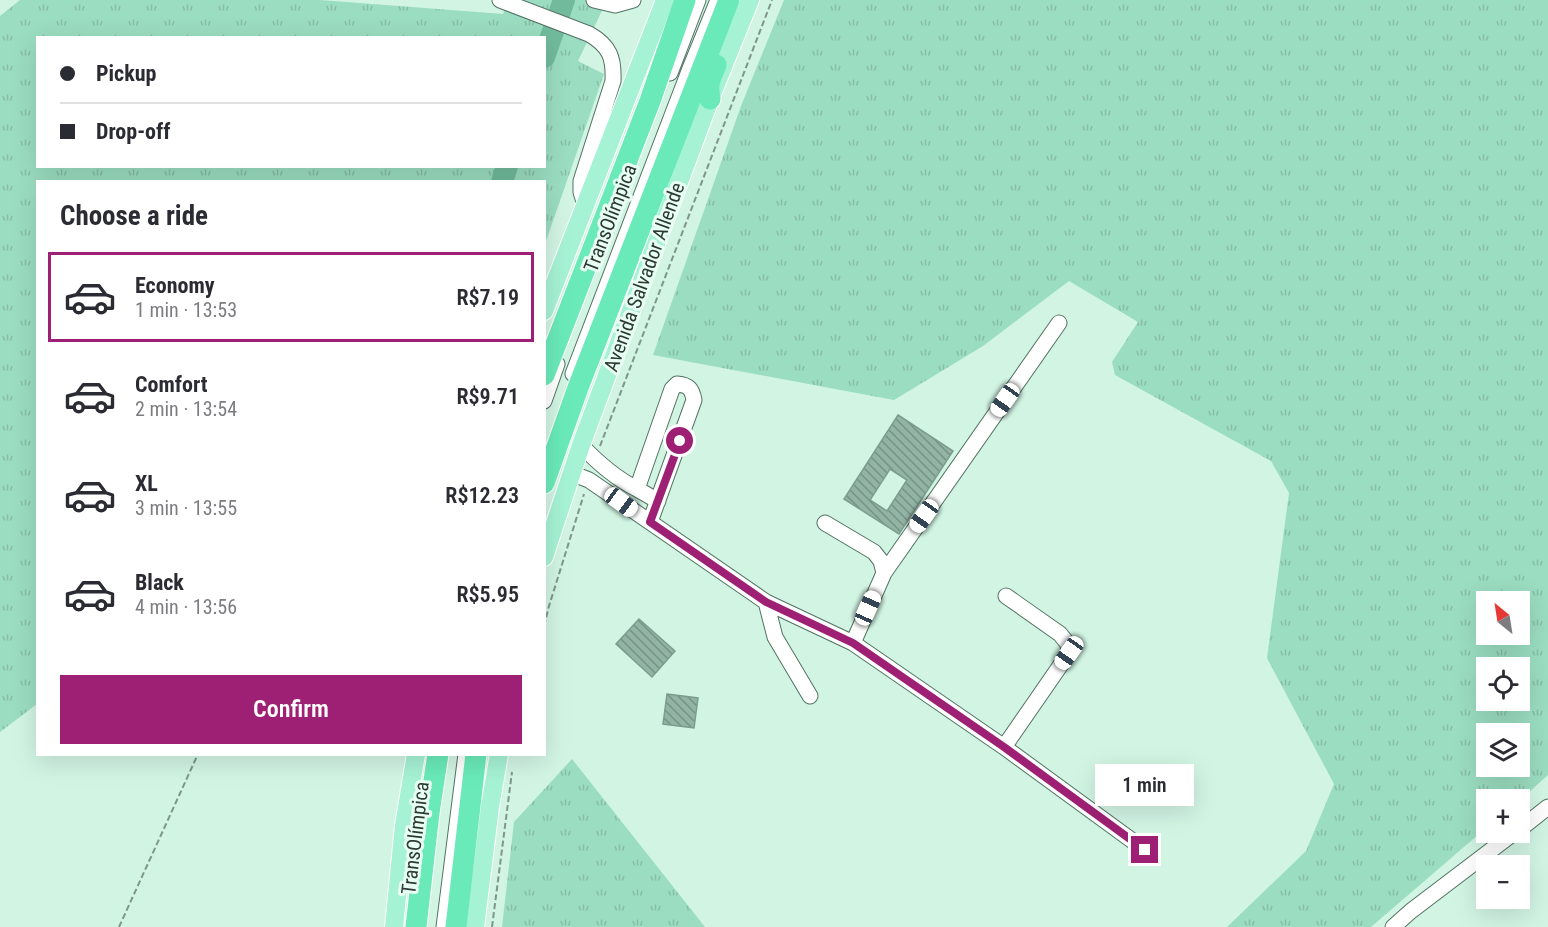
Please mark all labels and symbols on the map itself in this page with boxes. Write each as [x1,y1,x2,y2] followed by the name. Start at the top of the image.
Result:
[578,161,642,275] street label: TransOlímpica
[599,179,689,375] street label: Avenida Salvador Allende
[987,380,1023,420] car
[666,427,693,454] route start
[601,484,641,520] car
[906,496,942,536] car
[852,588,884,628] car
[1476,591,1530,645] north arrow
[1051,633,1087,673] car
[1096,763,1194,805] callout: 1 min
[396,780,434,896] street label: TransOlímpica
[1131,836,1158,863] route end

